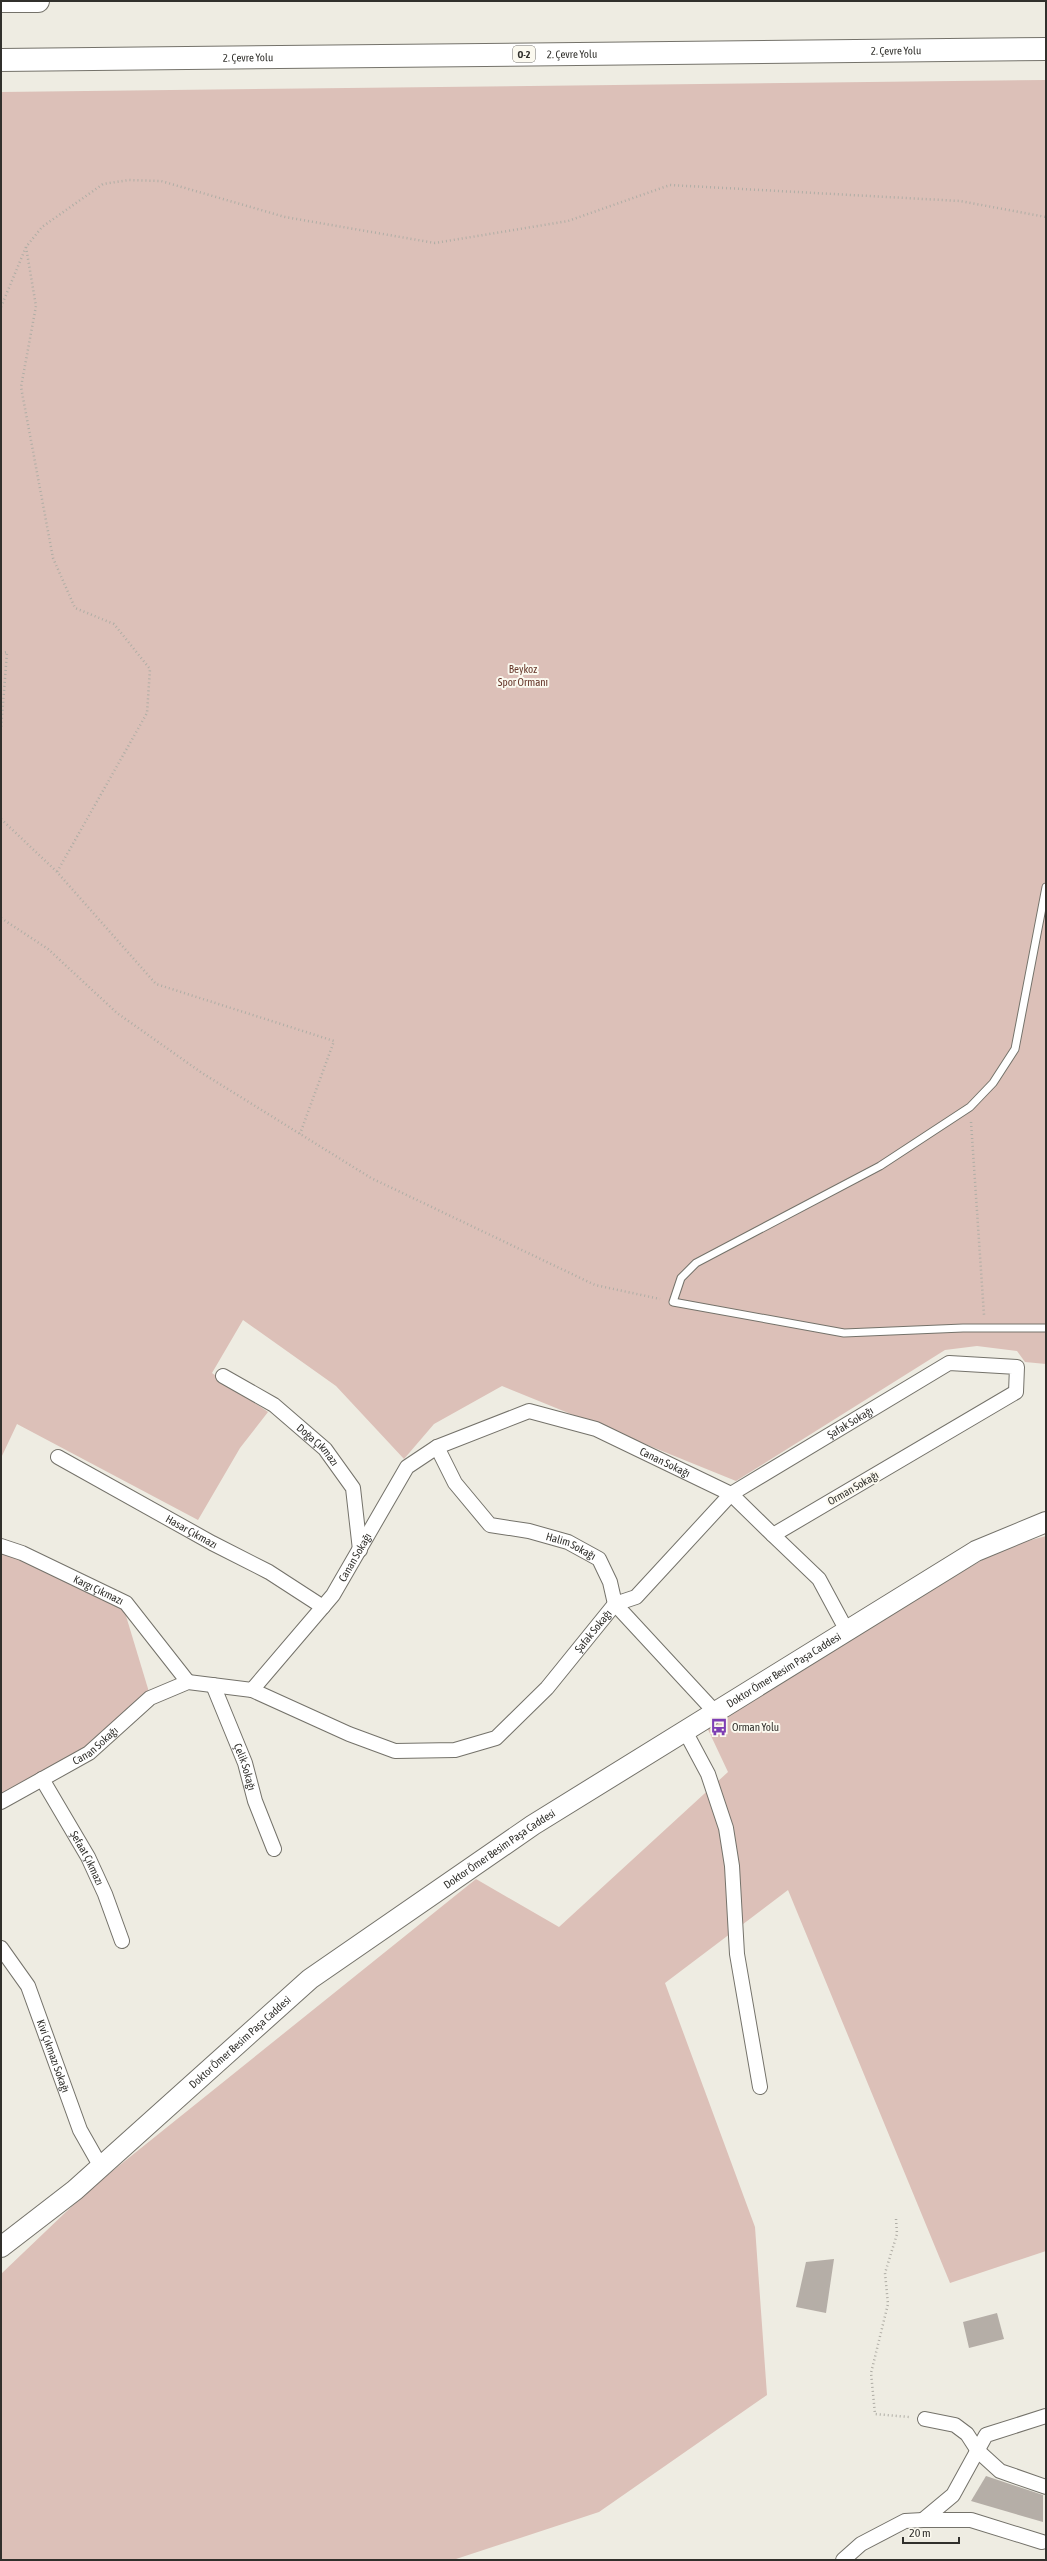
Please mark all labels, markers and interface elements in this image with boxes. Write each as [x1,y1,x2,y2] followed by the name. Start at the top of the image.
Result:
[871,44,921,57] street label: 2. Çevre Yolu
[513,46,535,62] road number: O-2
[547,48,597,60] street label: 2. Çevre Yolu
[223,51,273,64] street label: 2. Çevre Yolu
[498,663,548,688] park label: Beykoz Spor Ormanı
[825,1404,875,1441] street label: Şafak Sokağı
[294,1421,341,1468] street label: Doğa Çıkmazı
[638,1445,692,1479] street label: Canan Sokağı
[826,1469,880,1507] street label: Orman Sokağı
[164,1512,219,1551] street label: Hasar Çıkmazı
[545,1530,598,1562] street label: Halim Sokağı
[336,1531,374,1584] street label: Canan Sokağı
[72,1573,125,1607] street label: Kargı Çıkmazı
[572,1607,614,1655] street label: Şafak Sokağı
[724,1630,843,1710] street label: Doktor Ömer Besim Paşa Caddesi
[709,1717,729,1737] bus stop icon: Orman Yolu
[732,1721,779,1733] place label: Orman Yolu
[70,1724,120,1767] street label: Canan Sokağı
[232,1742,258,1792] street label: Çelik Sokağı
[441,1807,557,1891] street label: Doktor Ömer Besim Paşa Caddesi
[68,1829,106,1887] street label: Şefaat Çıkmazı
[187,1993,293,2091] street label: Doktor Ömer Besim Paşa Caddesi
[35,2018,72,2094] street label: Kivi Çıkmazı Sokağı
[903,2519,959,2545] scale bar
[909,2526,931,2540] text: 20 m

